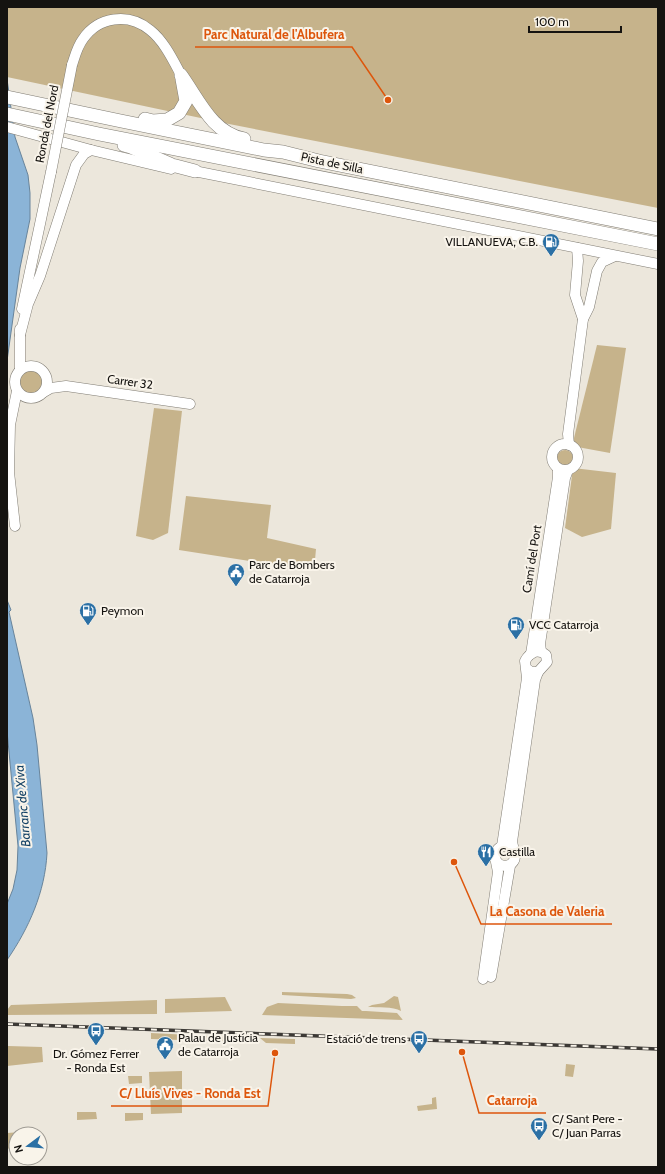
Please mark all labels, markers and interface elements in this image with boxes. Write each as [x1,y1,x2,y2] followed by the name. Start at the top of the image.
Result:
[529,8,621,34] scale bar
[535,14,569,29] text: 100 m
[195,22,352,47] callout: Parc Natural de l'Albufera
[203,26,345,42] text: Parc Natural de l'Albufera
[32,84,61,164] street label: Ronda del Nord
[300,149,365,176] street label: Pista de Silla
[541,232,561,257] fuel station icon: VILLANUEVA, C.B.
[445,234,538,249] place label: VILLANUEVA, C.B.
[106,371,154,392] street label: Carrer 32
[519,524,544,594] street label: Camí del Port
[249,557,335,586] place label: Parc de Bombers de Catarroja
[226,562,246,587] public building icon: Parc de Bombers de Catarroja
[78,601,98,626] fuel station icon: Peymon
[101,603,144,618] place label: Peymon
[506,615,526,640] fuel station icon: VCC Catarroja
[529,617,599,632] place label: VCC Catarroja
[10,764,34,848] water label: Barranc de Xiva
[476,842,496,867] restaurant icon: Castilla
[499,844,535,859] place label: Castilla
[481,899,612,924] callout: La Casona de Valeria
[490,903,605,919] text: La Casona de Valeria
[86,1021,106,1046] bus stop icon: Dr. Gómez Ferrer - Ronda Est
[409,1029,429,1054] bus stop icon: Estació de trens
[178,1030,258,1059] place label: Palau de Justícia de Catarroja
[326,1031,406,1046] place label: Estació de trens
[155,1035,175,1060] public building icon: Palau de Justícia de Catarroja
[53,1046,139,1075] place label: Dr. Gómez Ferrer - Ronda Est
[111,1081,268,1106] callout: C/ Lluís Vives - Ronda Est
[119,1085,261,1101] text: C/ Lluís Vives - Ronda Est
[479,1088,546,1113] callout: Catarroja
[487,1092,538,1108] text: Catarroja
[552,1111,623,1140] place label: C/ Sant Pere - C/ Juan Parras
[529,1116,549,1141] bus stop icon: C/ Sant Pere - C/ Juan Parras
[8,1126,48,1166] north arrow
[11,1143,26,1154] text: N

